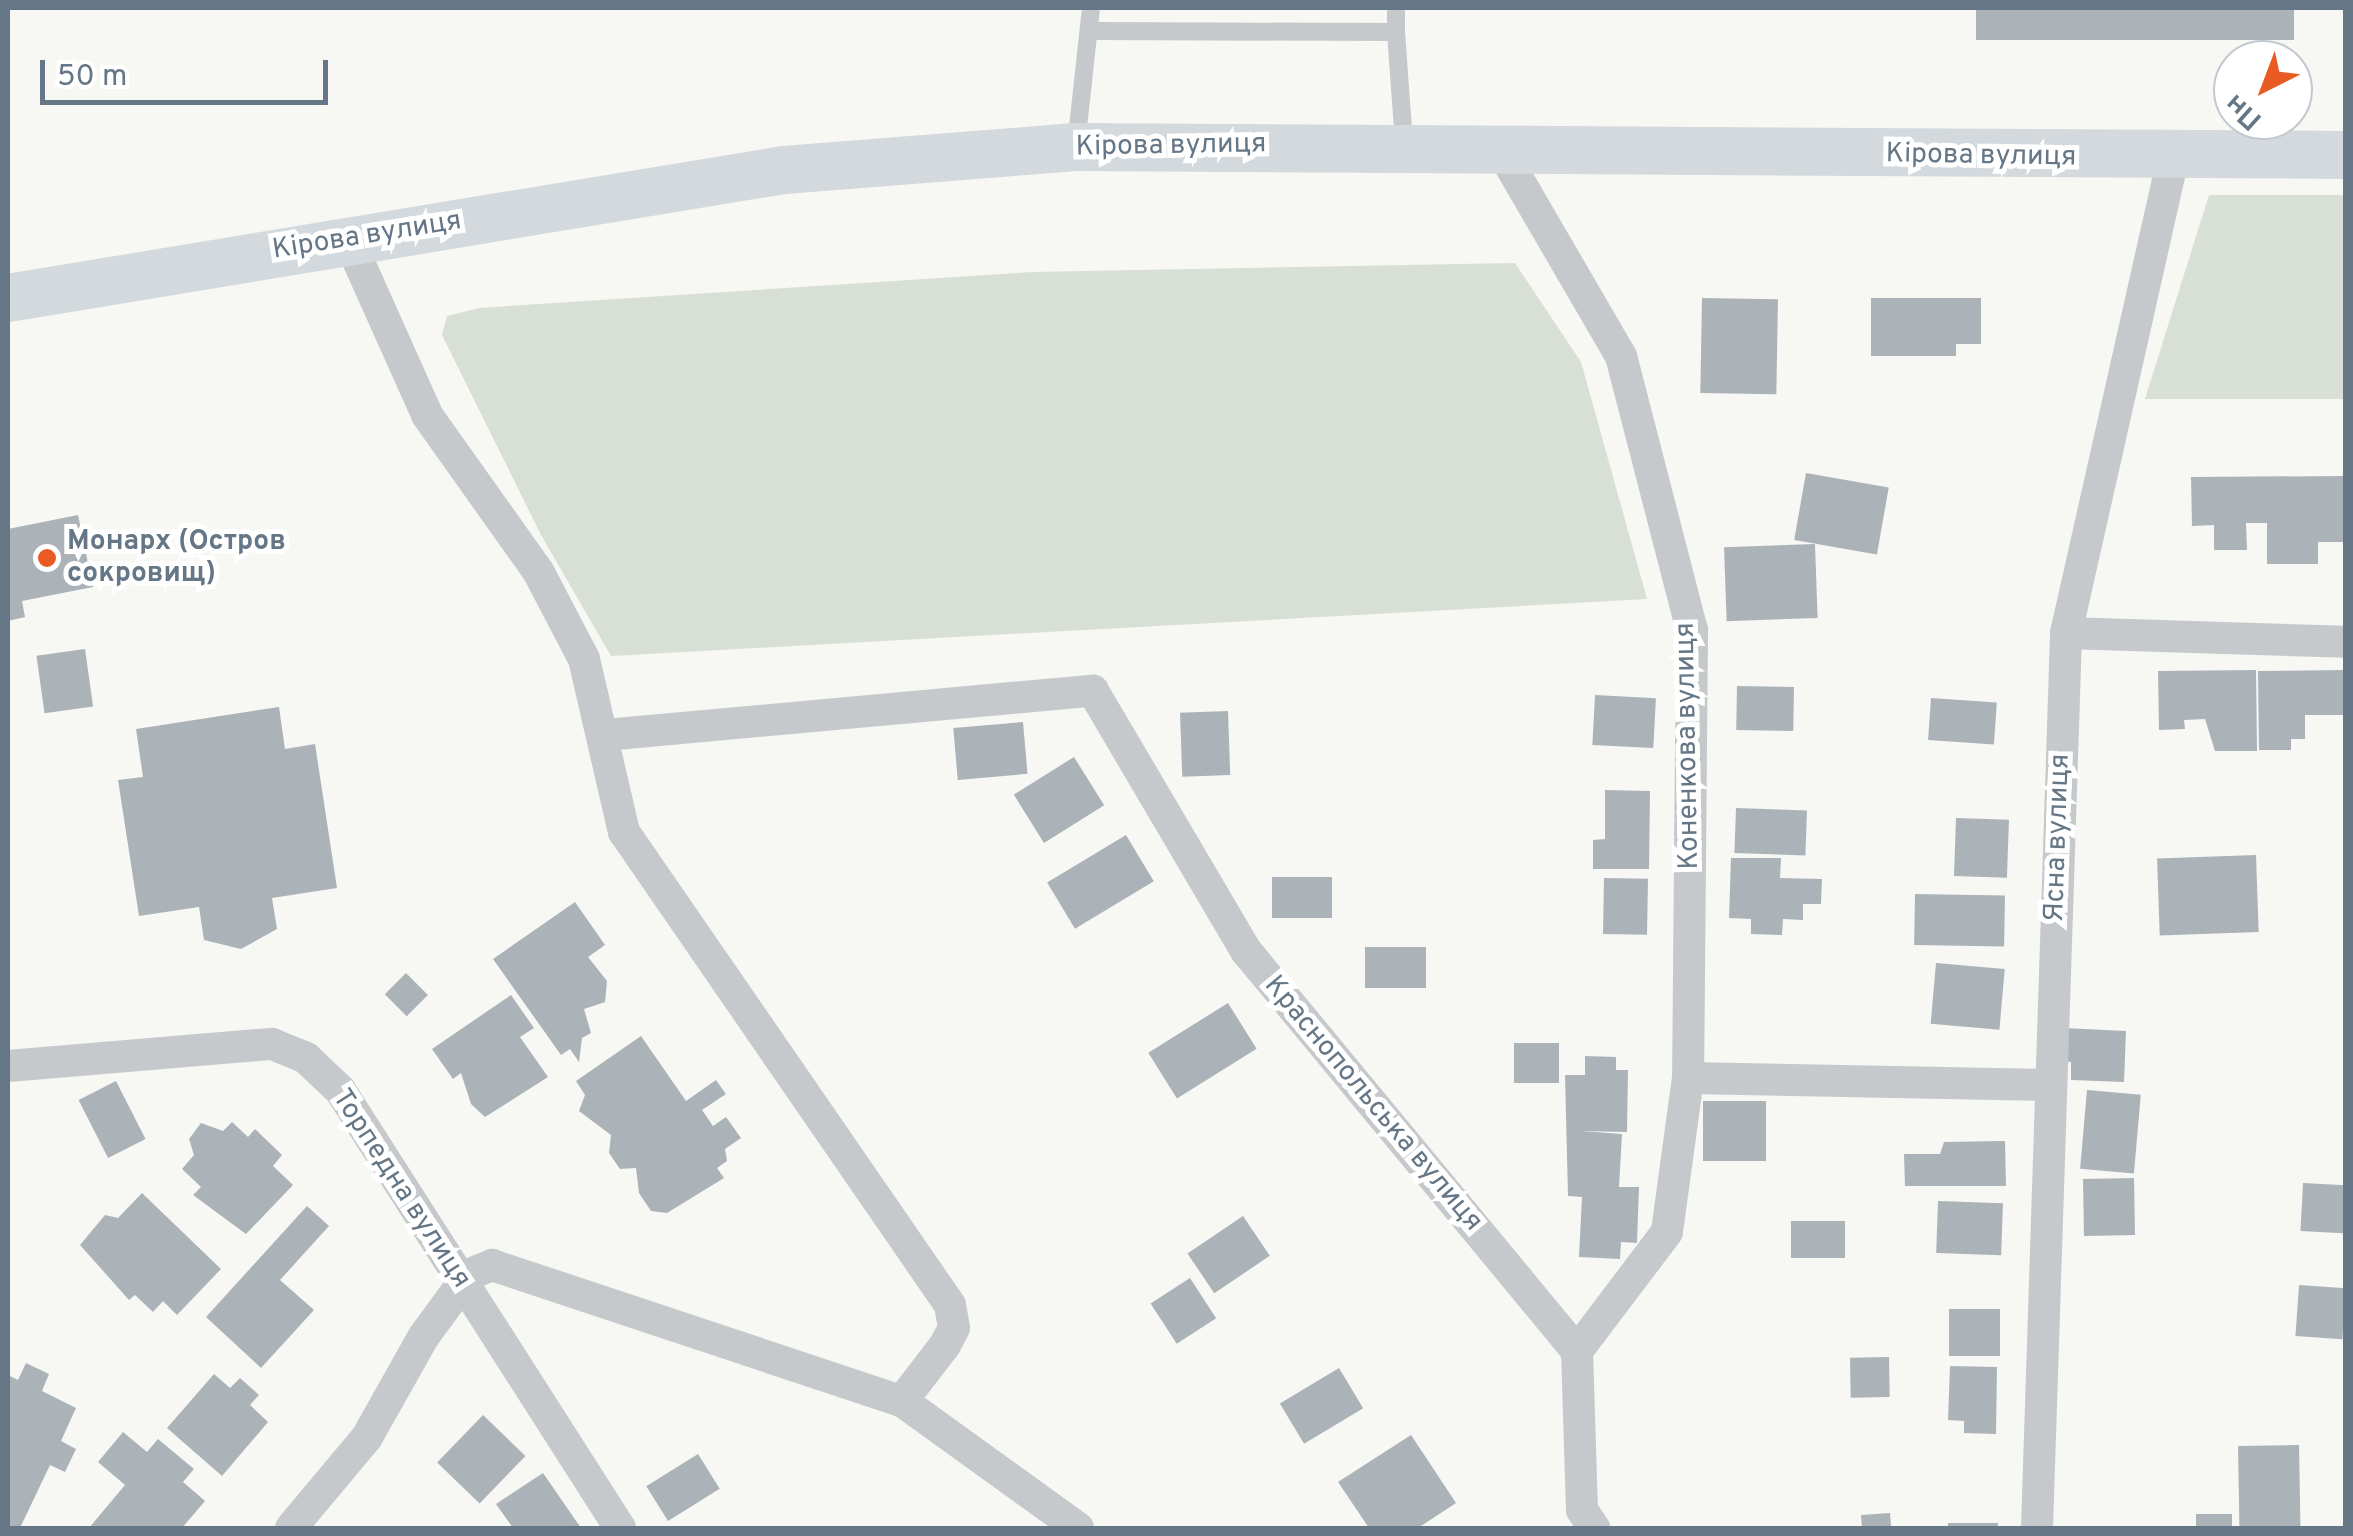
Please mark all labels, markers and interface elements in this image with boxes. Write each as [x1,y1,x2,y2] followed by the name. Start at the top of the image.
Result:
[45,40,332,102] scale bar
[2213,40,2313,140] north arrow
[57,59,127,96] text: 50 m
[2218,85,2270,137] text: Пн
[1075,128,1267,164] street label: Кірова вулиця
[1885,138,2077,174] street label: Кірова вулиця
[270,204,464,268] street label: Кірова вулиця
[67,525,286,591] place label: Монарх (Остров сокровищ)
[36,547,58,569] marker: Монарх (Остров сокровищ)
[1669,622,1707,870] street label: Коненкова вулиця
[2038,753,2078,923] street label: Ясна вулиця
[1256,970,1490,1238] street label: Краснопольська вулиця
[324,1083,478,1295] street label: Торпедна вулиця

